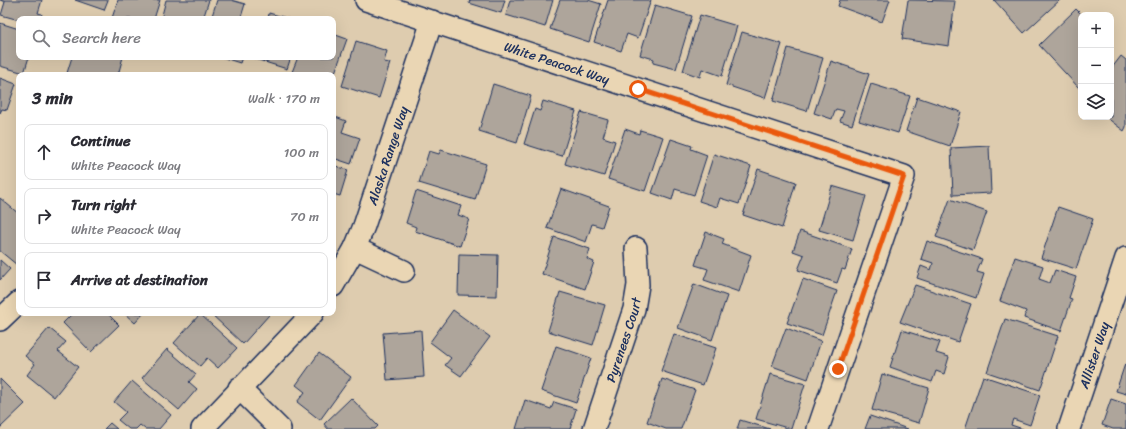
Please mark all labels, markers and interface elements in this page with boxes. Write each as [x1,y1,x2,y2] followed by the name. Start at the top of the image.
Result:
[1078,12,1114,120] map controls
[1078,12,1114,48] button: +
[16,16,336,60] search box
[62,25,141,51] text: Search here
[30,27,52,49] icon: search
[501,35,613,91] street label: White Peacock Way
[1078,48,1114,84] button: −
[629,80,647,98] route start
[32,83,73,113] text: 3 min
[1078,84,1114,120] button: layers
[248,87,320,110] text: Walk · 170 m
[360,103,415,209] street label: Alaska Range Way
[71,128,131,154] text: Continue
[33,141,55,163] icon: ahead
[284,141,319,164] text: 100 m
[71,154,181,177] text: White Peacock Way
[71,192,136,218] text: Turn right
[33,205,55,227] icon: right
[290,205,319,228] text: 70 m
[71,218,181,241] text: White Peacock Way
[71,267,208,293] text: Arrive at destination
[33,269,55,291] icon: arrive
[599,295,648,386] street label: Pyrenees Court
[1072,318,1116,393] street label: Allister Way
[829,360,847,378] route end

